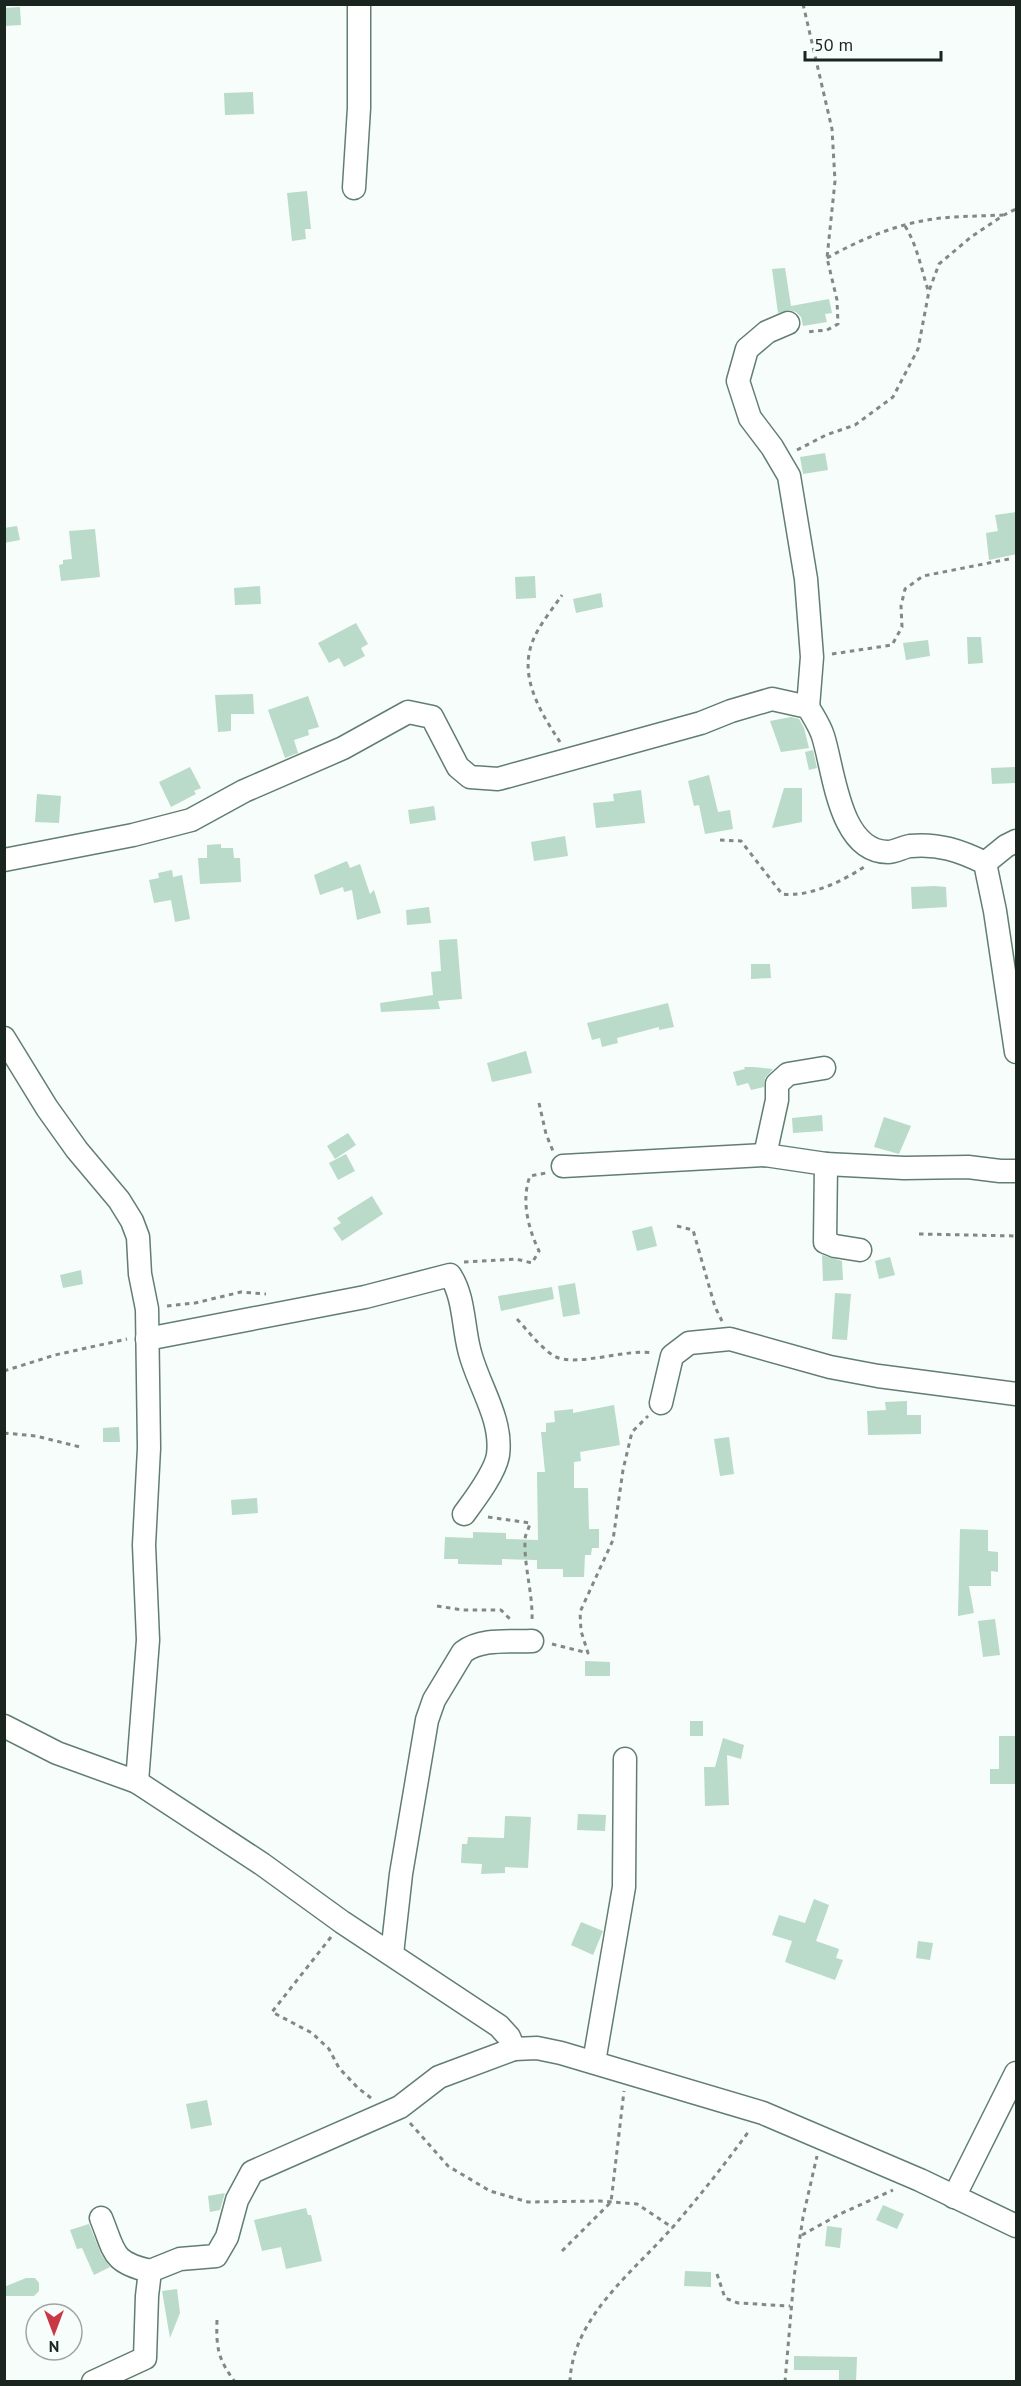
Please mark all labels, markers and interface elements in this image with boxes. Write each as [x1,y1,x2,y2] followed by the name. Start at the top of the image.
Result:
[805,24,942,62] scale bar
[814,33,853,56] text: 50 m
[24,2302,84,2362] north arrow
[49,2337,59,2357] text: N

